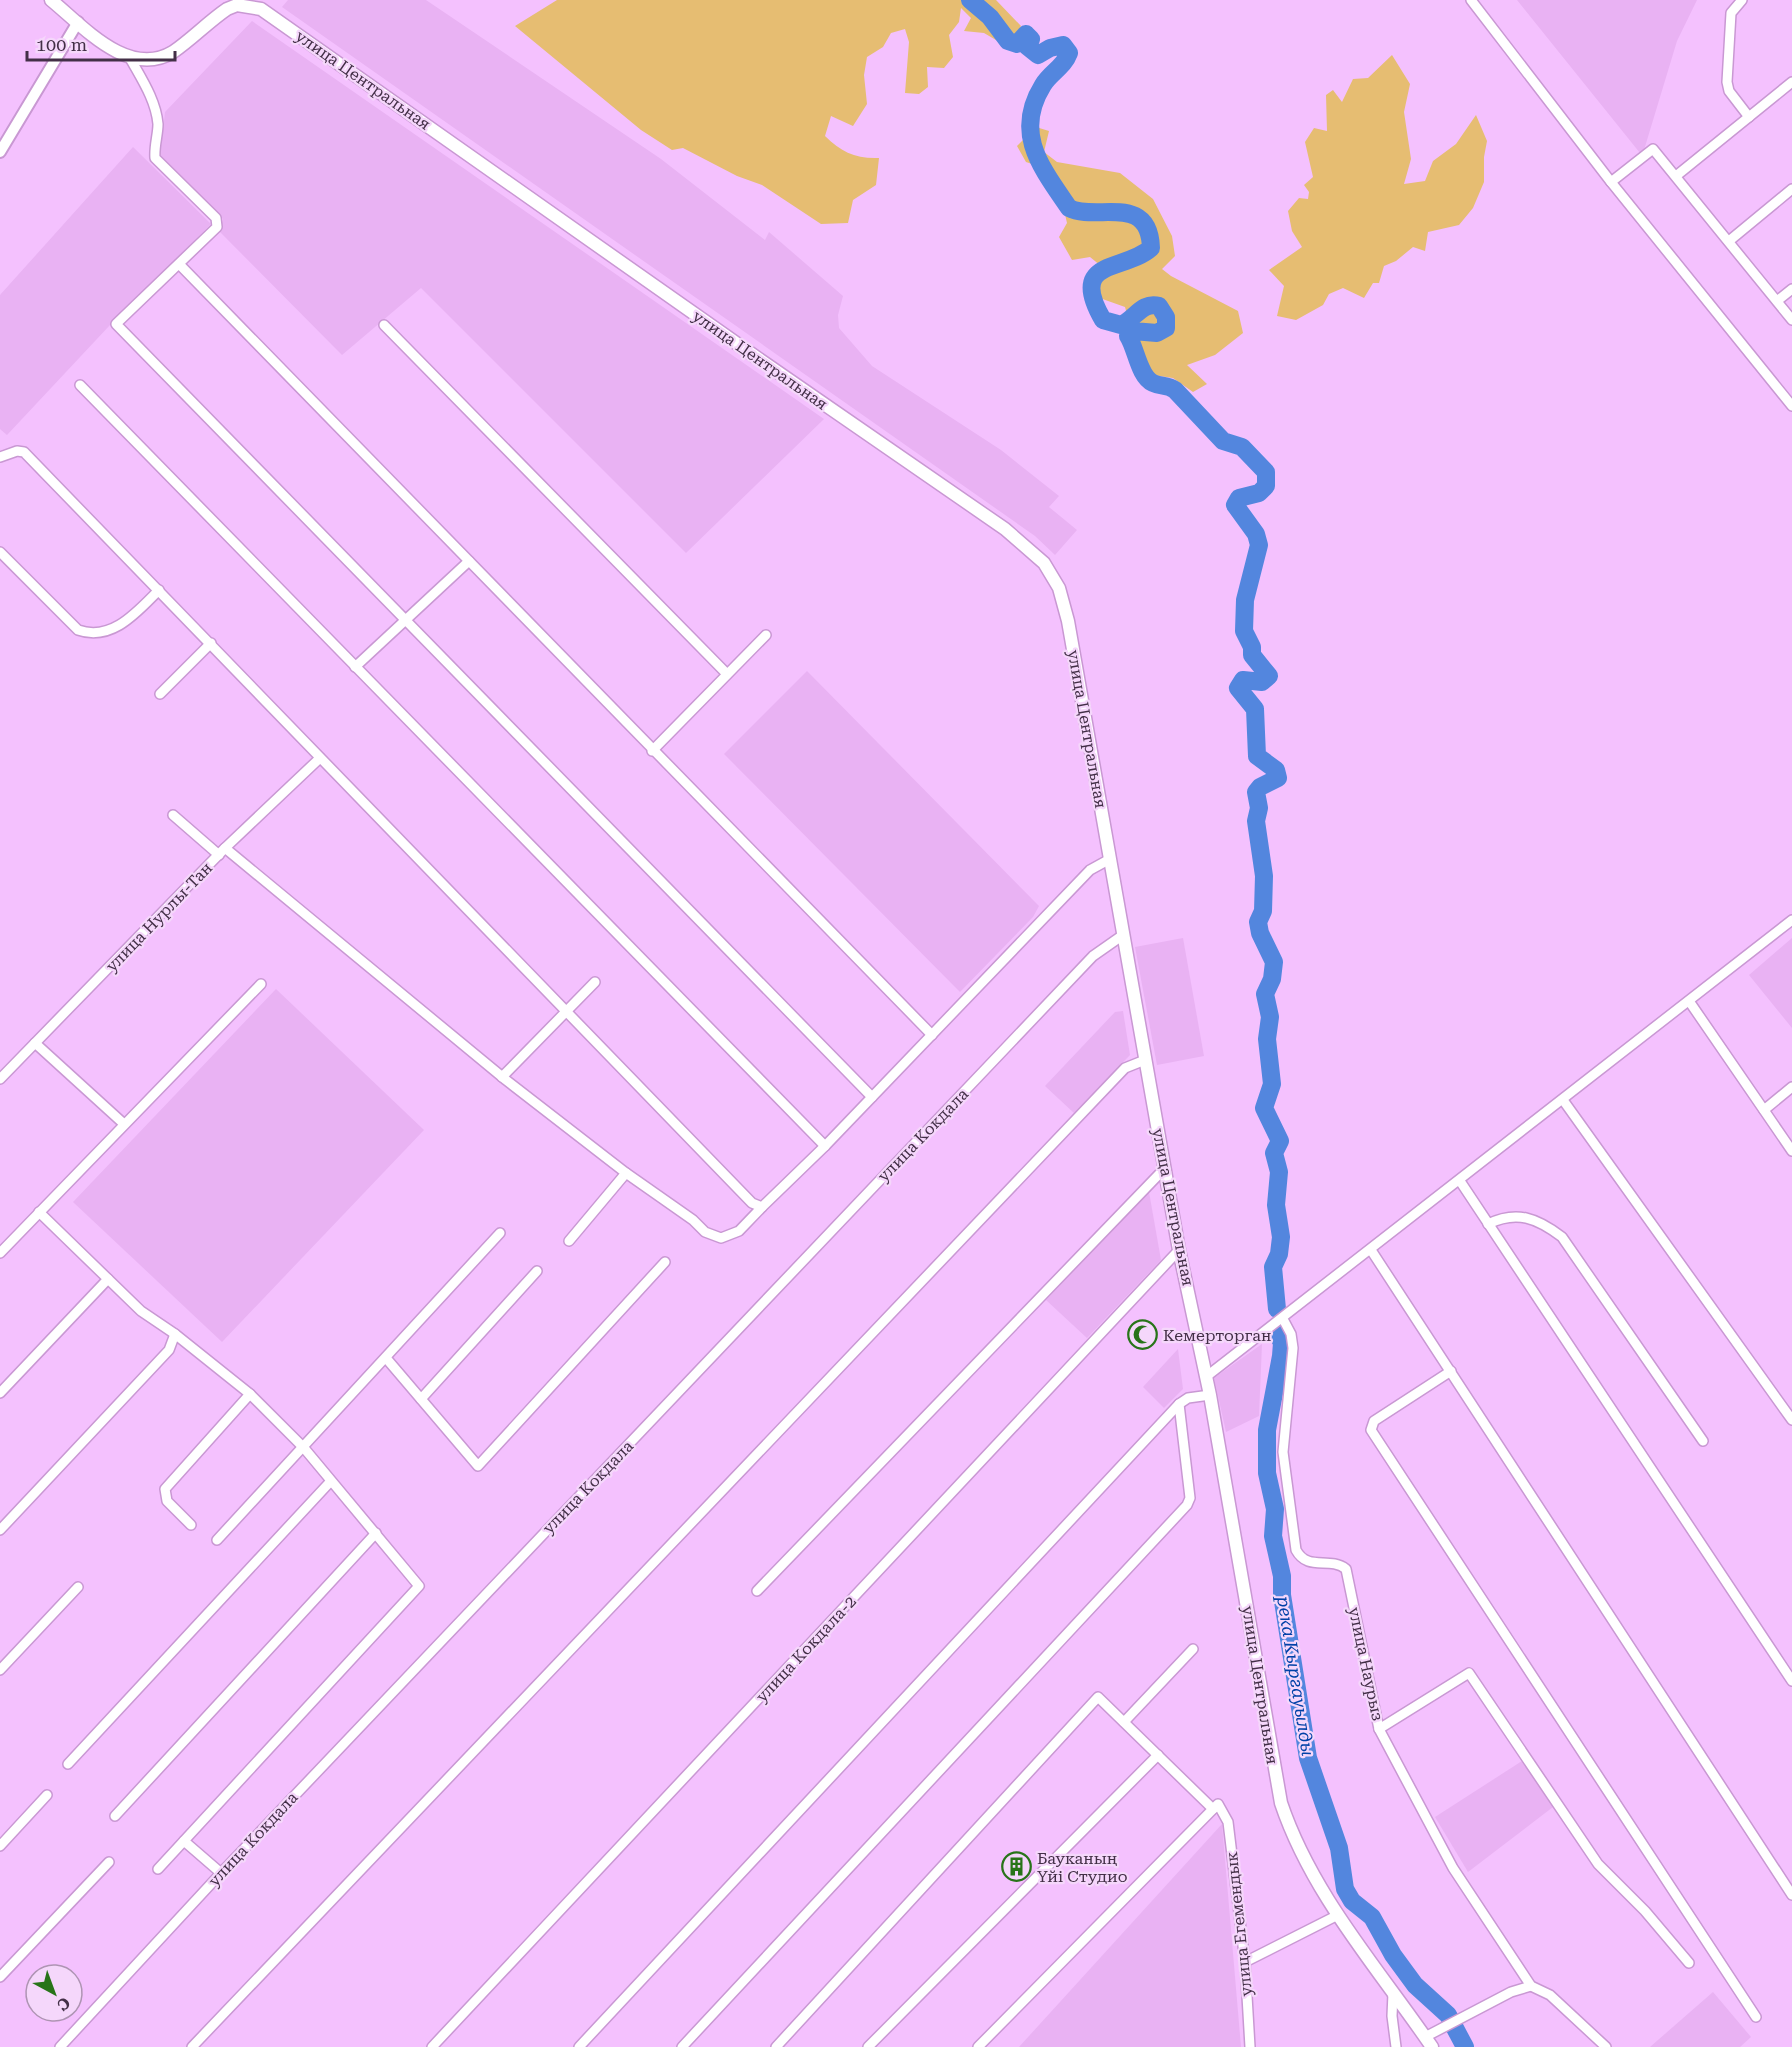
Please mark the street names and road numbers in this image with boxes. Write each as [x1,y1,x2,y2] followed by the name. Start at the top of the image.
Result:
[292,26,434,134] street label: улица Центральная
[689,306,831,414] street label: улица Центральная
[1064,648,1110,810] street label: улица Центральная
[102,858,216,976] street label: улица Нурлы-Тан
[874,1084,972,1185] street label: улица Кокдала
[1148,1127,1198,1287] street label: улица Центральная
[539,1436,637,1537] street label: улица Кокдала
[752,1592,860,1706] street label: улица Кокдала-2
[1238,1604,1282,1766] street label: улица Центральная
[1345,1605,1387,1723] street label: улица Наурыз
[204,1788,302,1890] street label: улица Кокдала
[1222,1851,1256,1997] street label: улица Егемендык

